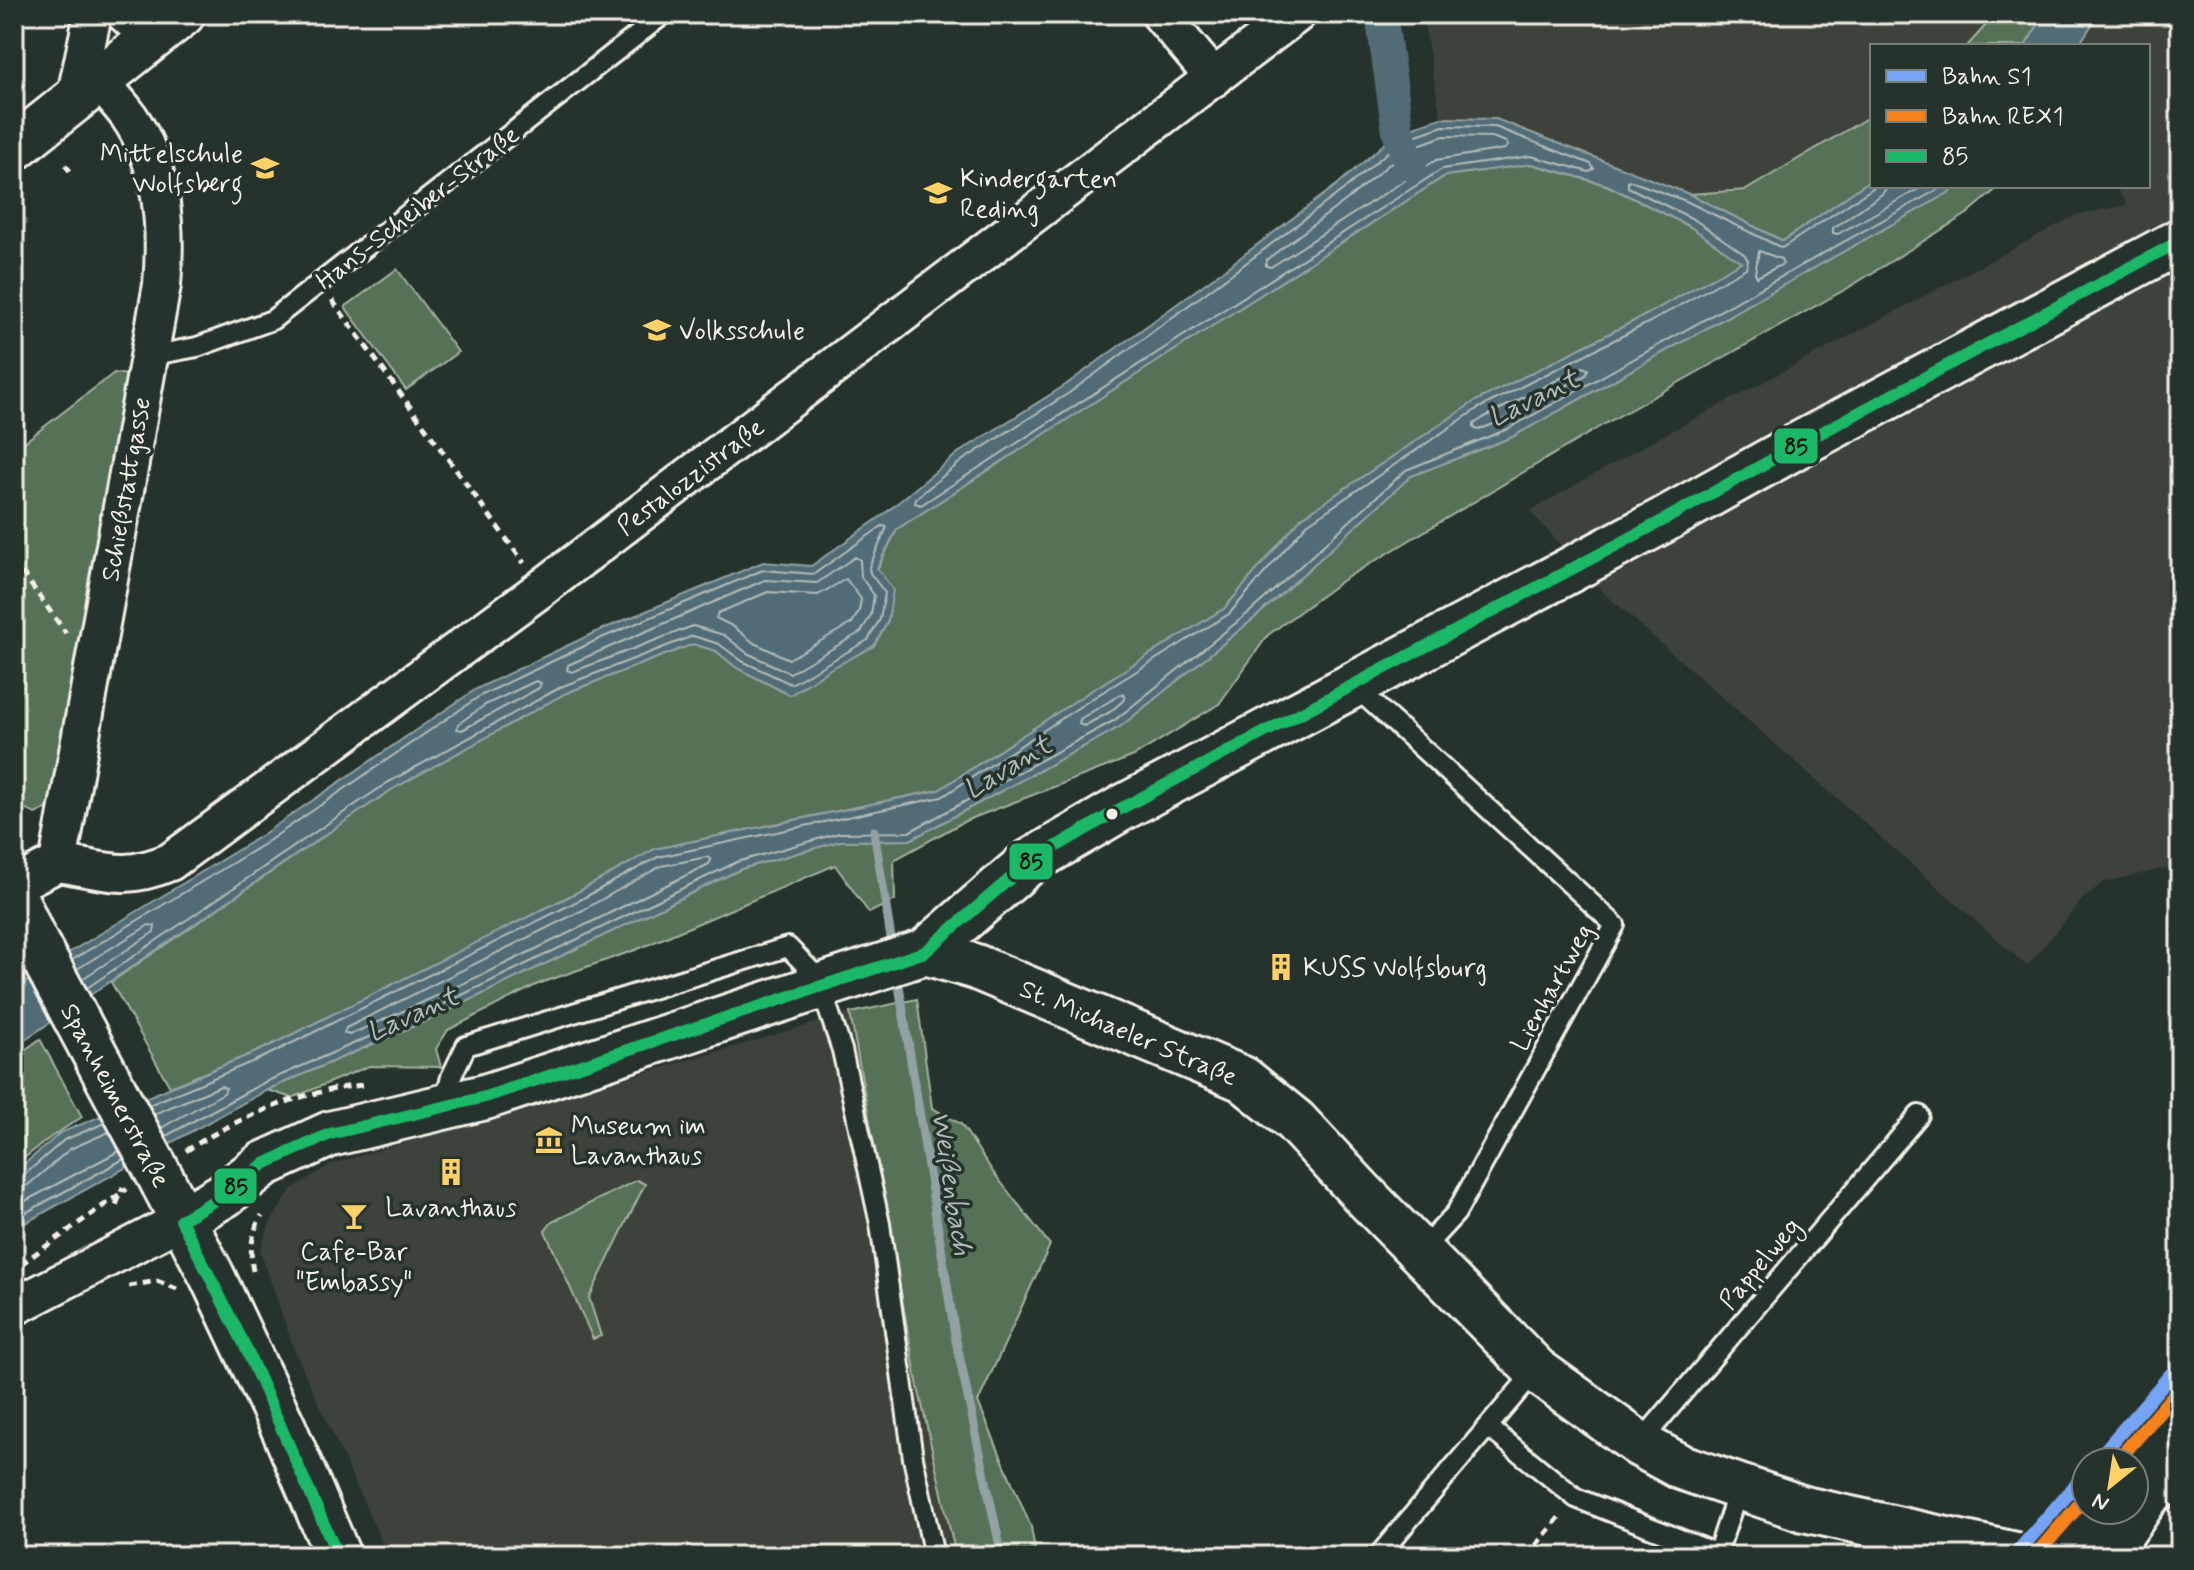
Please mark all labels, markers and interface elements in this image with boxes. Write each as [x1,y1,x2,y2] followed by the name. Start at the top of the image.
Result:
[1870,44,2150,188] legend
[1942,62,2031,93] text: Bahn S1
[1942,102,2063,133] text: Bahn REX1
[310,118,527,299] street label: Hans-Scheiber-Straße
[100,138,243,205] place label: Mittelschule Wolfsberg
[1942,142,1968,173] text: 85
[250,153,280,183] school or university icon: Mittelschule Wolfsberg
[960,163,1117,227] place label: Kindergarten Reding
[923,178,953,208] school or university icon: Kindergarten Reding
[642,315,672,345] school or university icon: Volksschule
[679,315,805,349] place label: Volksschule
[1483,361,1587,437] water label: Lavant
[94,395,160,584] street label: Schießstattgasse
[611,411,772,544] street label: Pestalozzistraße
[1773,427,1819,465] line badge: 85
[1784,434,1808,462] text: 85
[957,727,1060,809] water label: Lavant
[1104,806,1120,822] unlabelled marker
[1008,842,1054,881] line badge: 85
[1019,849,1043,877] text: 85
[1504,918,1602,1058] street label: Lienhartweg
[1266,952,1296,982] building icon: KUSS Wolfsburg
[1303,952,1487,986] place label: KUSS Wolfsburg
[1014,973,1242,1095] street label: St. Michaeler Straße
[361,978,466,1052] water label: Lavant
[51,998,177,1194] street label: Spanheimerstraße
[921,1109,980,1258] water label: Weißenbach
[571,1110,706,1174] place label: Museum im Lavanthaus
[534,1125,564,1155] museum icon: Museum im Lavanthaus
[436,1157,466,1187] building icon: Lavanthaus
[213,1167,258,1205] line badge: 85
[224,1174,248,1202] text: 85
[385,1192,517,1226] place label: Lavanthaus
[339,1201,369,1231] bar icon: Cafe-Bar "Embassy"
[1712,1211,1811,1319] street label: Pappelweg
[296,1236,412,1300] place label: Cafe-Bar "Embassy"
[2070,1446,2150,1526] north arrow
[2088,1486,2114,1517] text: N

